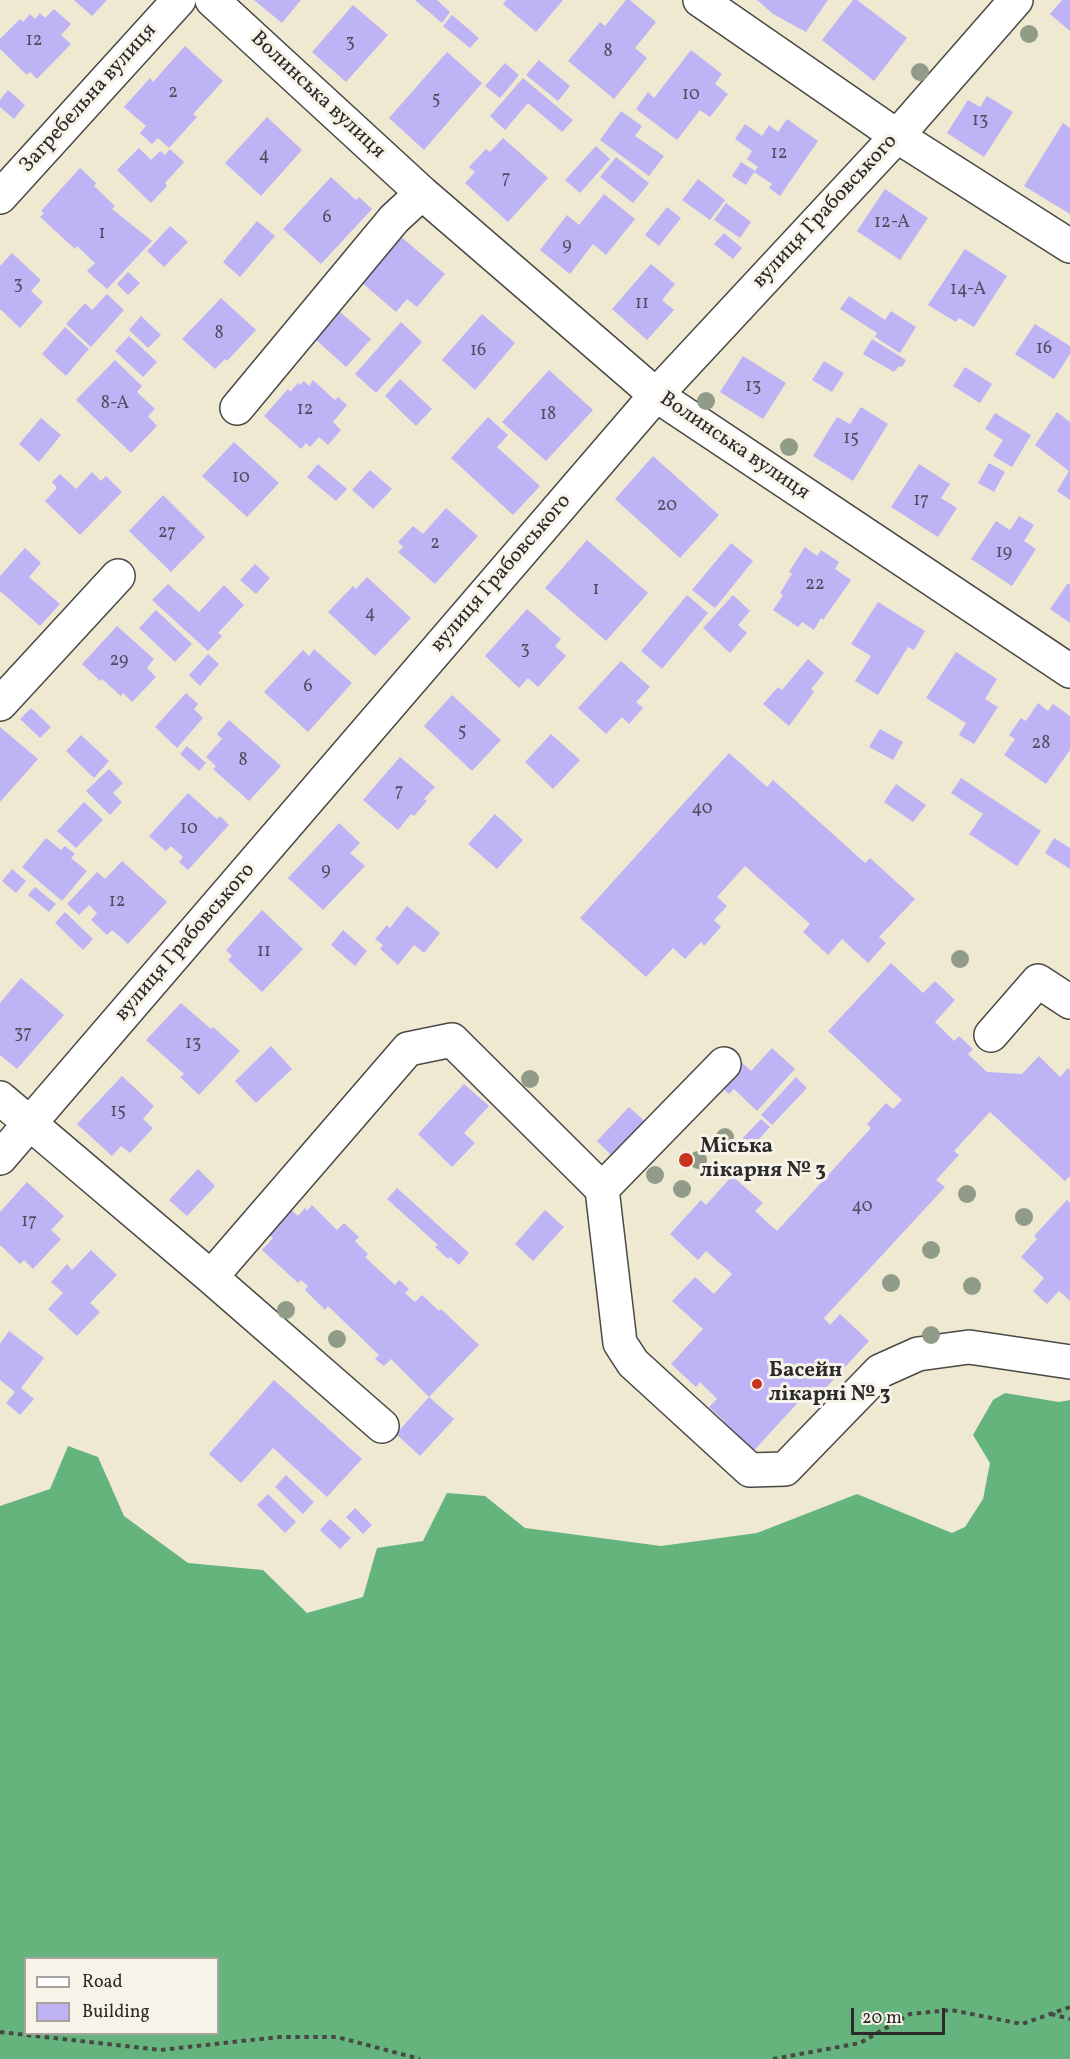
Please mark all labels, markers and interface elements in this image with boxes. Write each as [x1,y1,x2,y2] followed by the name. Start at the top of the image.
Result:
[15,19,163,179] street label: Загребельна вулиця
[244,27,390,165] street label: Волинська вулиця
[26,31,42,53] house number: 12
[345,33,355,55] house number: 3
[603,42,613,64] house number: 8
[168,83,178,105] house number: 2
[682,85,700,107] house number: 10
[432,90,440,112] house number: 5
[972,111,988,133] house number: 13
[748,130,904,294] street label: вулиця Грабовського
[771,144,787,166] house number: 12
[259,146,269,168] house number: 4
[502,169,510,191] house number: 7
[322,208,332,230] house number: 6
[874,213,910,235] house number: 12-А
[99,224,105,246] house number: 1
[562,236,572,258] house number: 9
[13,275,23,297] house number: 3
[950,280,986,302] house number: 14-А
[635,294,649,316] house number: 11
[214,324,224,346] house number: 8
[1036,339,1052,361] house number: 16
[470,341,486,363] house number: 16
[745,377,761,399] house number: 13
[654,387,814,507] street label: Волинська вулиця
[101,394,129,416] house number: 8-А
[297,400,313,422] house number: 12
[540,405,556,427] house number: 18
[843,429,859,451] house number: 15
[232,468,250,490] house number: 10
[427,490,577,658] street label: вулиця Грабовського
[913,491,929,513] house number: 17
[657,496,677,518] house number: 20
[158,523,176,545] house number: 27
[430,534,440,556] house number: 2
[996,543,1012,565] house number: 19
[805,575,825,597] house number: 22
[593,580,599,602] house number: 1
[365,604,375,626] house number: 4
[520,640,530,662] house number: 3
[110,651,128,673] house number: 29
[303,677,313,699] house number: 6
[458,722,466,744] house number: 5
[1032,734,1050,756] house number: 28
[238,751,248,773] house number: 8
[395,782,403,804] house number: 7
[691,799,713,821] house number: 40
[180,819,198,841] house number: 10
[111,859,261,1027] street label: вулиця Грабовського
[321,861,331,883] house number: 9
[109,892,125,914] house number: 12
[257,942,271,964] house number: 11
[14,1024,32,1046] house number: 37
[185,1034,201,1056] house number: 13
[110,1102,126,1124] house number: 15
[700,1135,826,1185] place label: Міська лікарня № 3
[677,1151,695,1169] marker: Міська лікарня № 3
[851,1197,873,1219] house number: 40
[21,1212,37,1234] house number: 17
[769,1359,890,1409] place label: Басейн лікарні № 3
[750,1377,764,1391] marker: Басейн лікарні № 3
[24,1957,219,2035] legend
[82,1970,123,1995] text: Road
[854,1996,948,2034] scale bar
[82,2000,150,2025] text: Building
[862,2006,902,2031] text: 20 m

